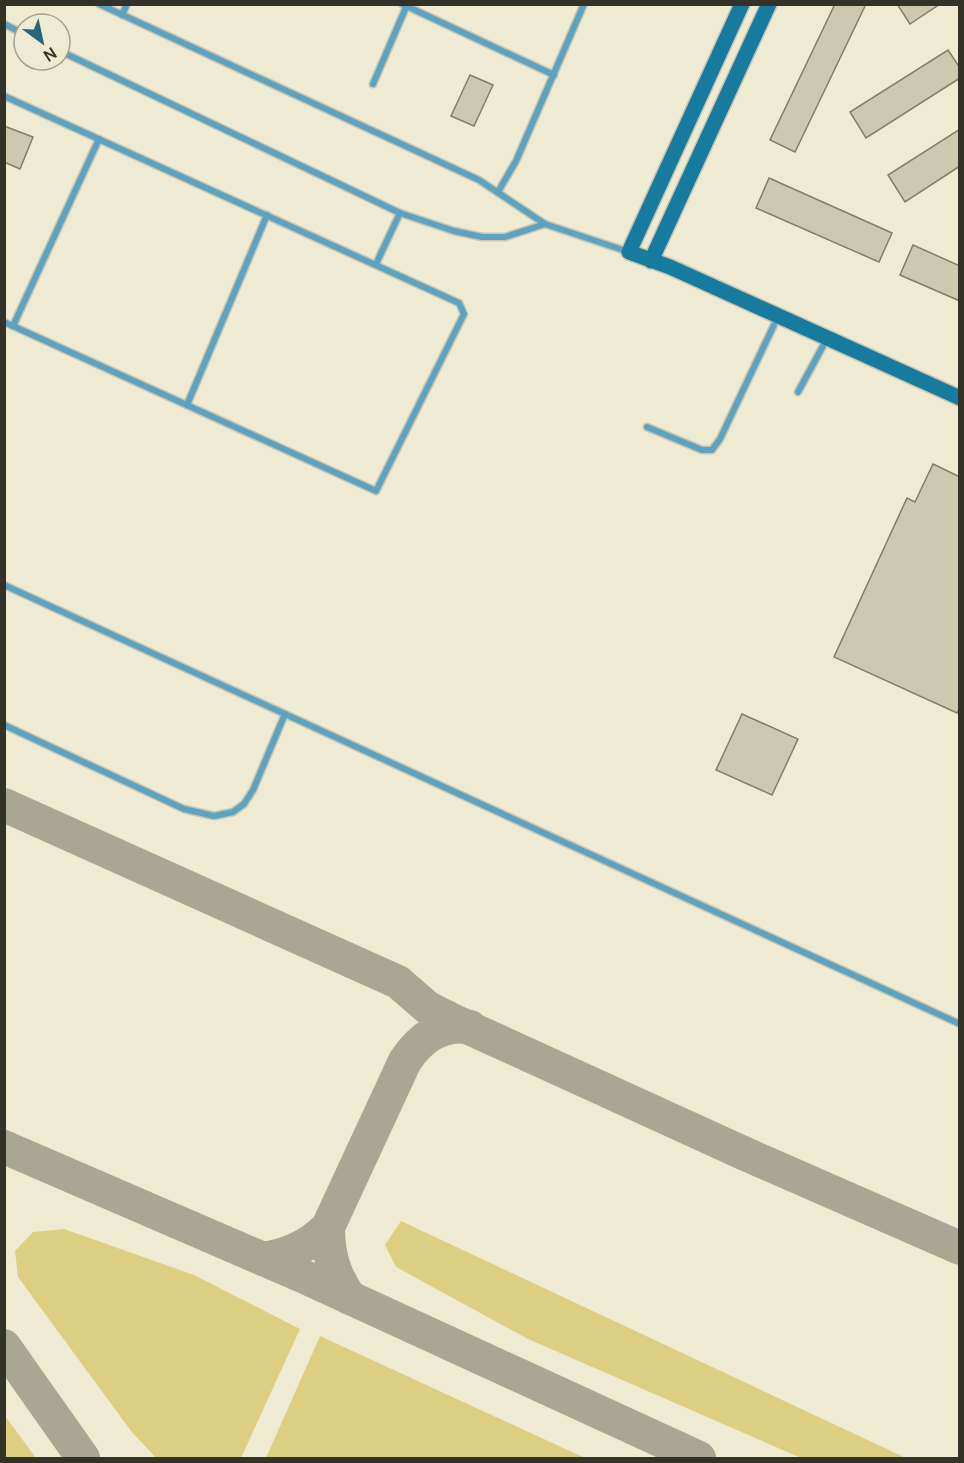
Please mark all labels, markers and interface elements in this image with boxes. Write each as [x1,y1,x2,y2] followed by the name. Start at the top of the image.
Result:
[12,12,72,72] north arrow
[39,42,61,67] text: N

